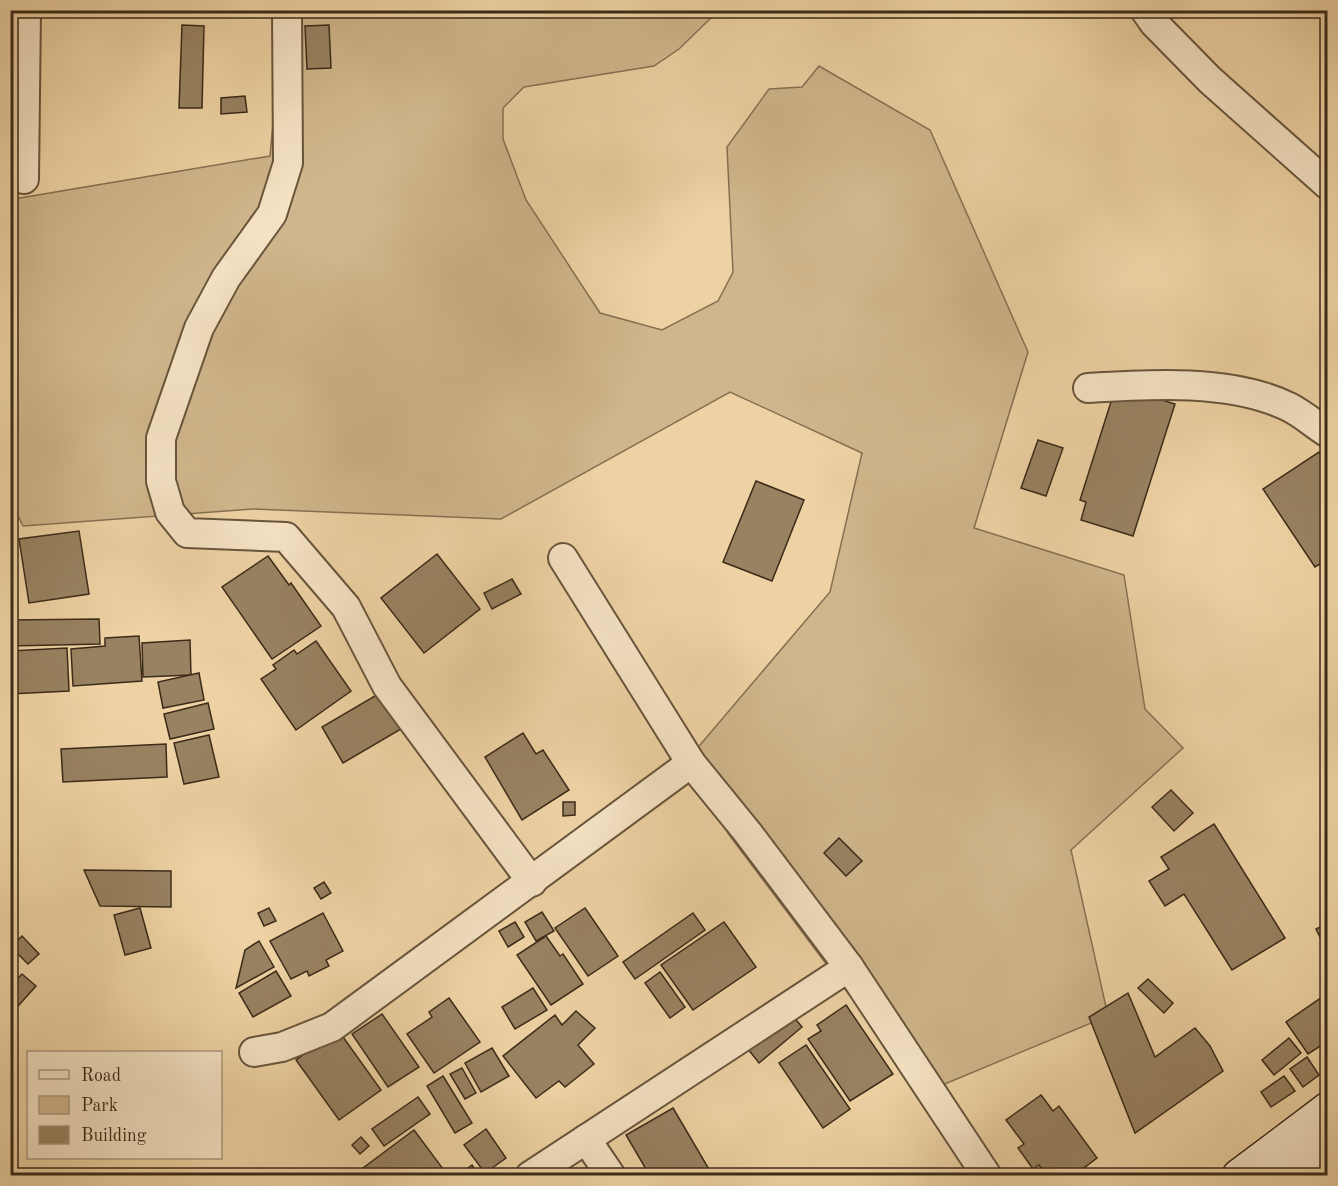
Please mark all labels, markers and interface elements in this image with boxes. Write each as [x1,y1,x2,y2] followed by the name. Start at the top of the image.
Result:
[27,1051,222,1159] legend
[81,1067,121,1085] text: Road
[81,1097,118,1115] text: Park
[81,1127,147,1145] text: Building

